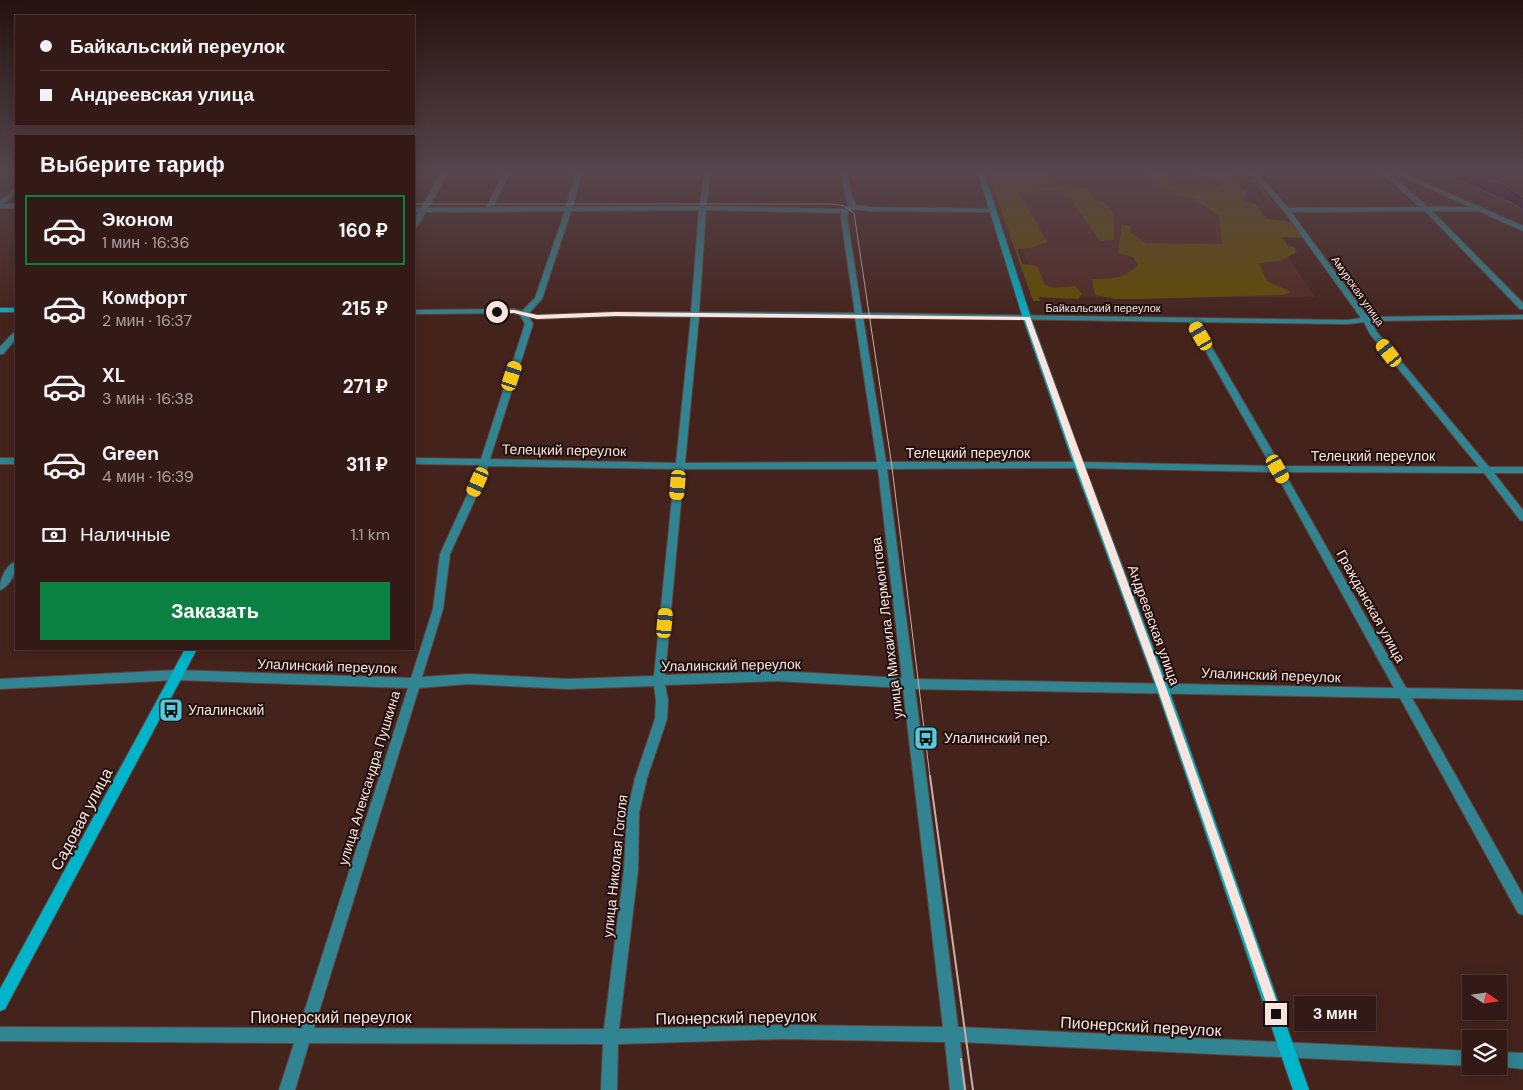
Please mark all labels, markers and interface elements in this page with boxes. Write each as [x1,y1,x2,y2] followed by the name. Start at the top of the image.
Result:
[70,34,285,59] text: Байкальский переулок
[70,82,254,107] text: Андреевская улица
[40,150,225,179] text: Выберите тариф
[102,207,173,232] text: Эконом
[42,208,87,253] icon: car
[339,218,388,243] text: 160 ₽
[102,232,189,253] text: 1 мин · 16:36
[1329,253,1388,329] street label: Амурская улица
[102,285,187,310] text: Комфорт
[42,286,87,331] icon: car
[341,296,388,321] text: 215 ₽
[486,301,508,323] route start
[1045,301,1161,315] street label: Байкальский переулок
[102,310,192,331] text: 2 мин · 16:37
[1187,319,1214,353] car
[1373,337,1404,369] car
[500,359,523,393] car
[102,363,125,388] text: XL
[42,364,87,409] icon: car
[343,374,388,399] text: 271 ₽
[102,388,194,409] text: 3 мин · 16:38
[502,440,627,460] street label: Телецкий переулок
[102,441,159,466] text: Green
[42,442,87,487] icon: car
[906,444,1031,462] street label: Телецкий переулок
[1311,447,1436,465] street label: Телецкий переулок
[346,452,388,477] text: 311 ₽
[1264,452,1291,486] car
[465,465,490,499] car
[102,466,194,487] text: 4 мин · 16:39
[669,469,686,501] car
[40,521,68,549] icon: cash
[80,522,171,547] text: Наличные
[351,524,390,545] text: 1.1 km
[867,536,907,720] street label: улица Михаила Лермонтова
[1332,546,1410,666] street label: Гражданская улица
[1124,562,1184,688] street label: Андреевская улица
[40,582,390,640] button: Заказать
[656,607,673,639] car
[257,655,398,677] street label: Улалинский переулок
[661,655,802,675] street label: Улалинский переулок
[1201,664,1342,686] street label: Улалинский переулок
[334,688,404,867] street label: улица Александра Пушкина
[158,697,184,723] bus stop icon: Улалинский
[188,701,264,719] place label: Улалинский
[913,725,939,751] bus stop icon: Улалинский пер.
[944,729,1050,747] place label: Улалинский пер.
[46,764,117,874] street label: Садовая улица
[599,794,631,938] street label: улица Николая Гоголя
[1462,975,1508,1020] north arrow
[1462,975,1507,1075] map controls
[1294,996,1376,1032] callout: 3 мин
[1265,1003,1287,1025] route end
[1313,1003,1357,1024] text: 3 мин
[655,1006,818,1029] street label: Пионерский переулок
[250,1007,413,1028] street label: Пионерский переулок
[1060,1012,1223,1041] street label: Пионерский переулок
[1462,1030,1507,1075] button: layers

